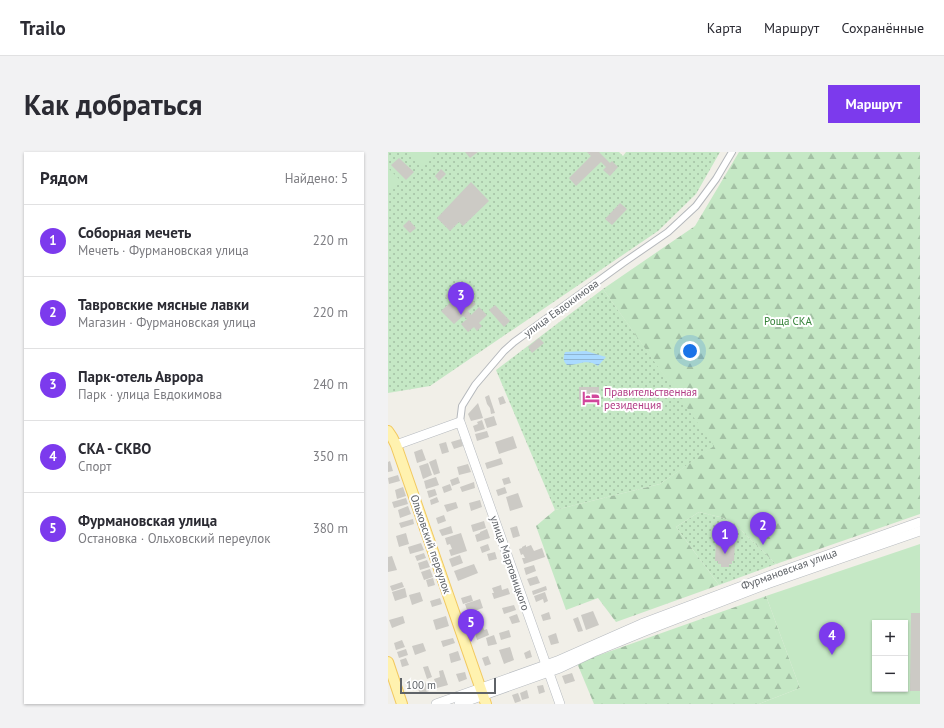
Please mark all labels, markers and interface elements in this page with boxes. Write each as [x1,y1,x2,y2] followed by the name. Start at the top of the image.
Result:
[20,16,66,40] text: Trailo
[707,19,742,37] text: Карта
[764,19,819,37] text: Маршрут
[841,19,924,37] text: Сохранённые
[828,85,920,123] button: Маршрут
[24,86,202,123] text: Как добраться
[40,167,88,189] text: Рядом
[285,170,348,187] text: Найдено: 5
[78,223,191,242] text: Соборная мечеть
[49,232,57,249] text: 1
[313,232,348,249] text: 220 m
[78,242,249,259] text: Мечеть · Фурмановская улица
[521,276,601,340] street label: улица Евдокимова
[448,282,474,315] pin: 3
[78,295,249,314] text: Тавровские мясные лавки
[49,304,57,321] text: 2
[313,304,348,321] text: 220 m
[78,314,256,331] text: Магазин · Фурмановская улица
[764,314,812,328] park label: Роща СКА
[680,341,700,361] your location
[78,367,203,386] text: Парк-отель Аврора
[49,376,57,393] text: 3
[313,376,348,393] text: 240 m
[604,385,697,412] place label: Правительственная резиденция
[78,386,222,403] text: Парк · улица Евдокимова
[581,388,601,408] hotel icon: Правительственная резиденция
[78,439,151,458] text: СКА - СКВО
[49,448,57,465] text: 4
[313,448,348,465] text: 350 m
[78,458,111,475] text: Спорт
[407,493,455,596] street label: Ольховский переулок
[78,511,217,530] text: Фурмановская улица
[750,512,776,545] pin: 2
[487,514,533,612] street label: улица Мартовицкого
[49,520,57,537] text: 5
[313,520,348,537] text: 380 m
[712,521,738,554] pin: 1
[78,530,271,547] text: Остановка · Ольховский переулок
[739,545,839,593] street label: Фурмановская улица
[458,609,484,642] pin: 5
[872,620,908,692] map controls
[872,620,908,656] button: +
[819,622,845,655] pin: 4
[872,656,908,692] button: −
[400,676,496,695] scale bar
[406,678,436,692] text: 100 m

